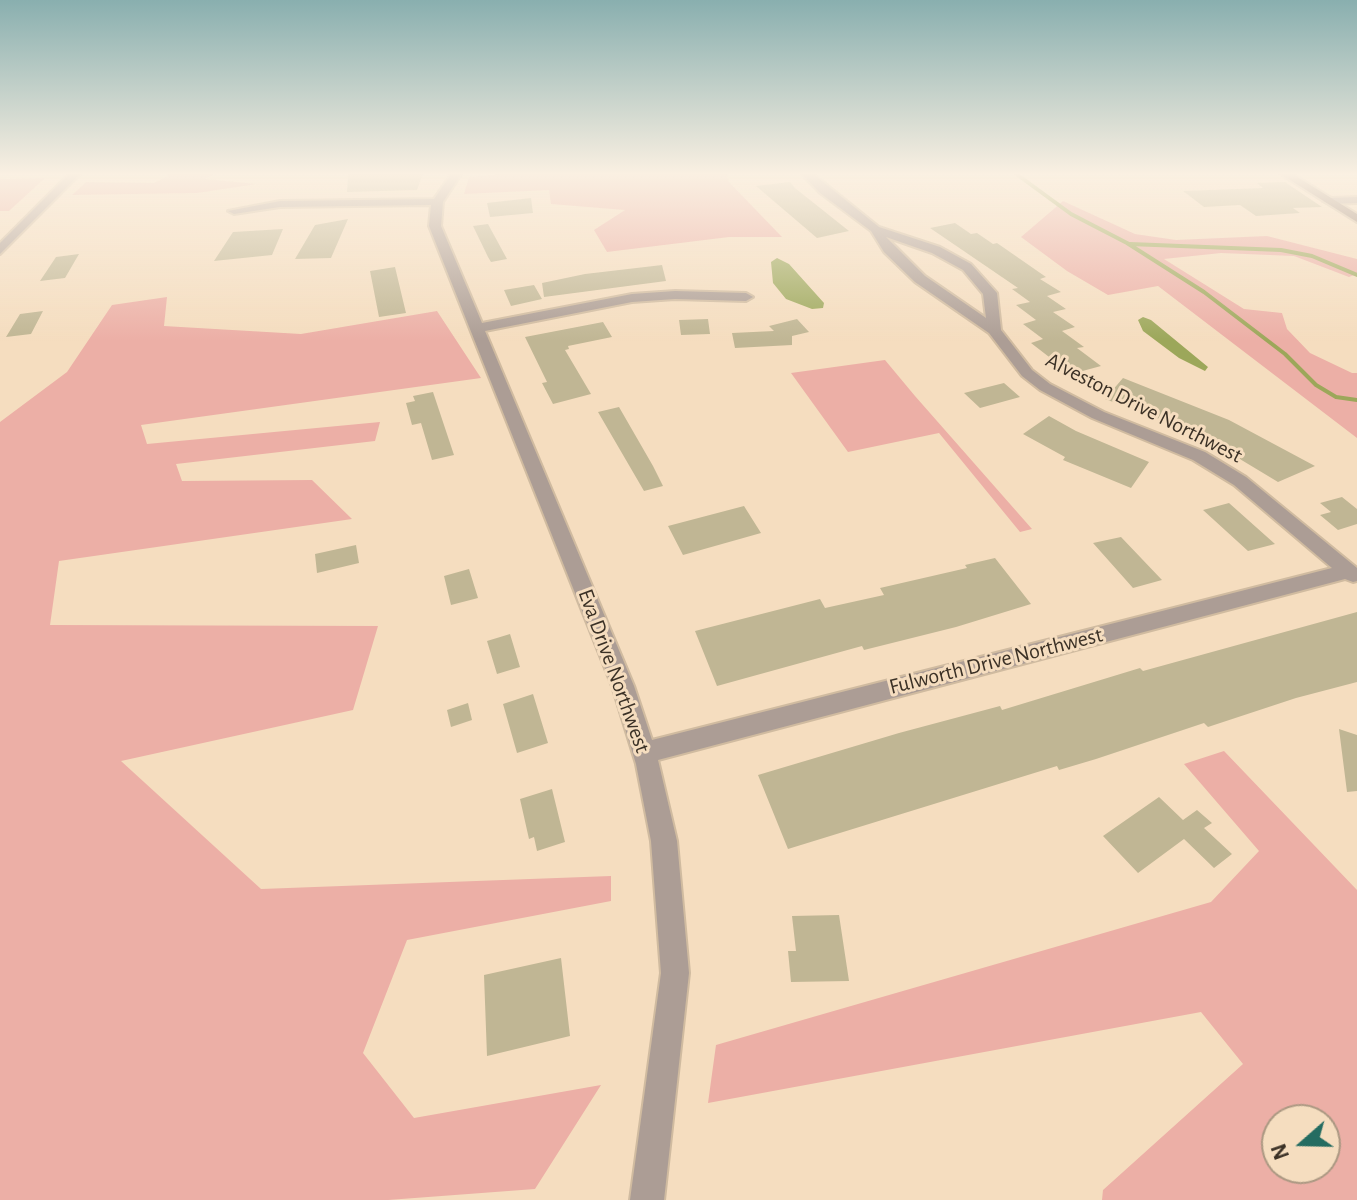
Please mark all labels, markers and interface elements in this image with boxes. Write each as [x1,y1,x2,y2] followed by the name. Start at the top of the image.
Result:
[1041,347,1247,469] street label: Alveston Drive Northwest
[572,586,656,756] street label: Eva Drive Northwest
[887,622,1105,700] street label: Fulworth Drive Northwest
[1261,1104,1341,1184] north arrow
[1267,1141,1293,1162] text: N

